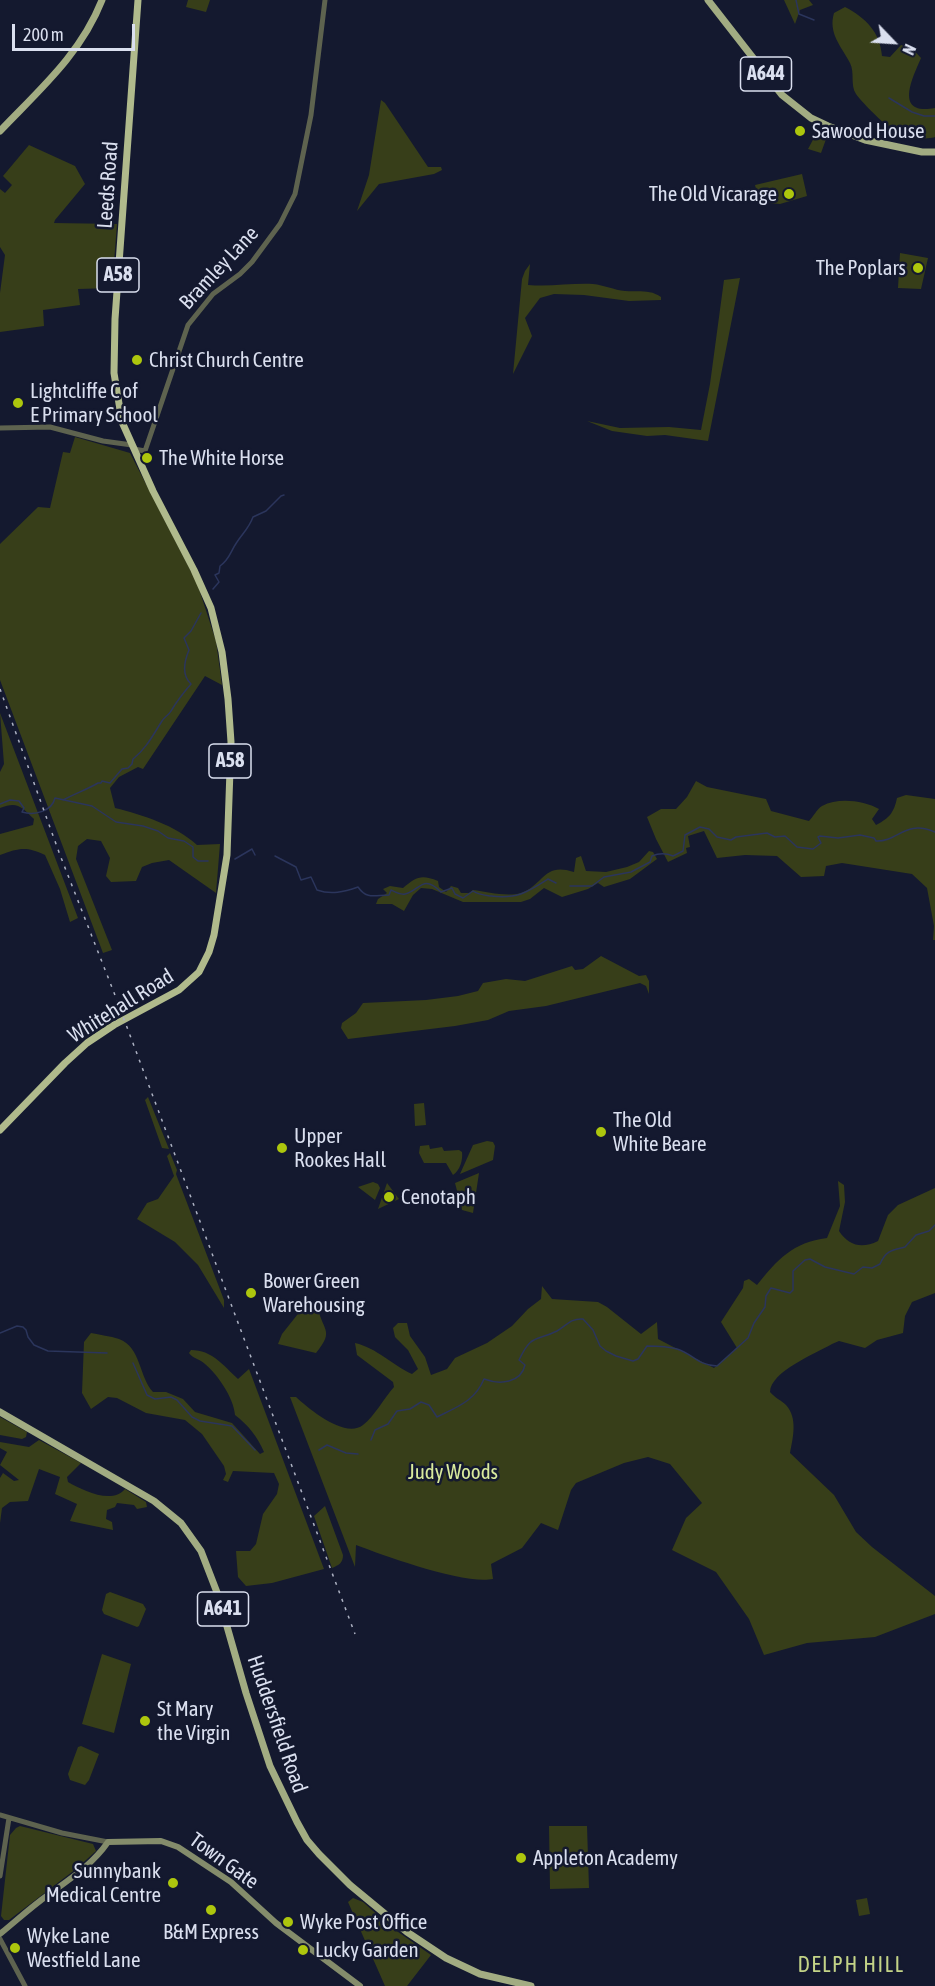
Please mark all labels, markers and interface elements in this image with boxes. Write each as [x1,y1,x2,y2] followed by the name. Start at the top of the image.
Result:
[15,12,138,50] scale bar
[863,12,923,72] north arrow
[23,24,64,45] text: 200 m
[899,42,919,58] text: N
[740,57,792,91] road number: A644
[812,118,925,144] place label: Sawood House
[793,124,807,138] marker: Sawood House
[92,141,124,229] street label: Leeds Road
[649,181,777,207] place label: The Old Vicarage
[782,187,796,201] marker: The Old Vicarage
[174,221,264,315] street label: Bramley Lane
[816,255,906,281] place label: The Poplars
[97,258,139,292] road number: A58
[911,261,925,275] marker: The Poplars
[149,347,304,373] place label: Christ Church Centre
[130,353,144,367] marker: Christ Church Centre
[30,378,158,428] place label: Lightcliffe C of E Primary School
[11,396,25,410] marker: Lightcliffe C of E Primary School
[159,445,284,471] place label: The White Horse
[140,451,154,465] marker: The White Horse
[209,744,251,778] road number: A58
[64,964,178,1048] street label: Whitehall Road
[613,1107,706,1157] place label: The Old White Beare
[294,1123,386,1173] place label: Upper Rookes Hall
[594,1125,608,1139] marker: The Old White Beare
[275,1141,289,1155] marker: Upper Rookes Hall
[401,1184,476,1210] place label: Cenotaph
[382,1190,396,1204] marker: Cenotaph
[263,1268,365,1318] place label: Bower Green Warehousing
[244,1286,258,1300] marker: Bower Green Warehousing
[408,1459,498,1485] park label: Judy Woods
[198,1592,248,1626] road number: A641
[242,1652,312,1796] street label: Huddersfield Road
[157,1696,230,1746] place label: St Mary the Virgin
[138,1714,152,1728] marker: St Mary the Virgin
[184,1827,264,1895] street label: Town Gate
[533,1845,678,1871] place label: Appleton Academy
[514,1851,528,1865] marker: Appleton Academy
[46,1858,161,1908] place label: Sunnybank Medical Centre
[166,1876,180,1890] marker: Sunnybank Medical Centre
[204,1903,218,1917] marker: B&M Express
[300,1909,427,1935] place label: Wyke Post Office
[281,1915,295,1929] marker: Wyke Post Office
[163,1919,259,1945] place label: B&M Express
[27,1923,141,1973] place label: Wyke Lane Westfield Lane
[315,1937,419,1963] place label: Lucky Garden
[8,1941,22,1955] marker: Wyke Lane Westfield Lane
[296,1943,310,1957] marker: Lucky Garden
[797,1952,905,1978] district label: DELPH HILL

